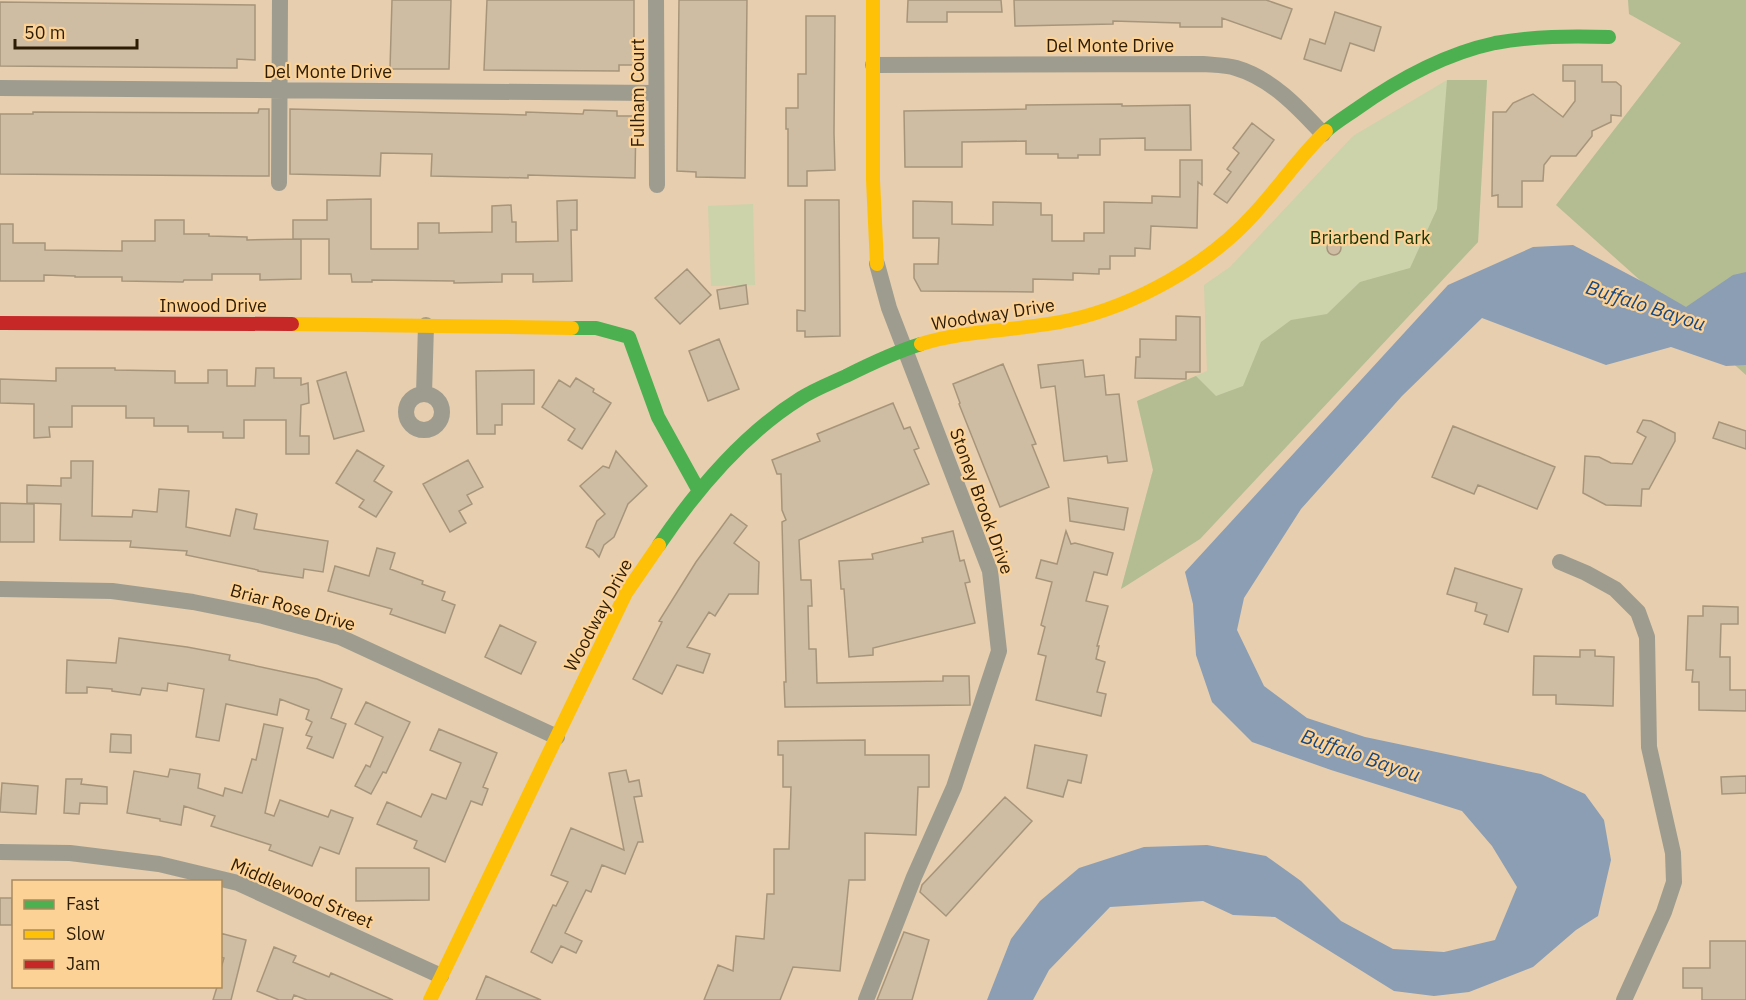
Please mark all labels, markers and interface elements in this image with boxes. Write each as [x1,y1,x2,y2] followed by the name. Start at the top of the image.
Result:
[15,12,136,50] scale bar
[24,21,66,44] text: 50 m
[1046,34,1174,57] street label: Del Monte Drive
[626,38,649,148] street label: Fulham Court
[264,60,392,83] street label: Del Monte Drive
[1310,226,1431,249] park label: Briarbend Park
[1583,273,1709,337] water label: Buffalo Bayou
[930,293,1056,335] street label: Woodway Drive
[159,294,267,317] street label: Inwood Drive
[945,425,1019,577] street label: Stoney Brook Drive
[559,555,637,675] street label: Woodway Drive
[228,578,358,636] street label: Briar Rose Drive
[1298,722,1424,788] water label: Buffalo Bayou
[227,853,377,933] street label: Middlewood Street
[12,880,222,988] legend
[66,892,100,915] text: Fast
[66,922,105,945] text: Slow
[66,952,101,975] text: Jam

